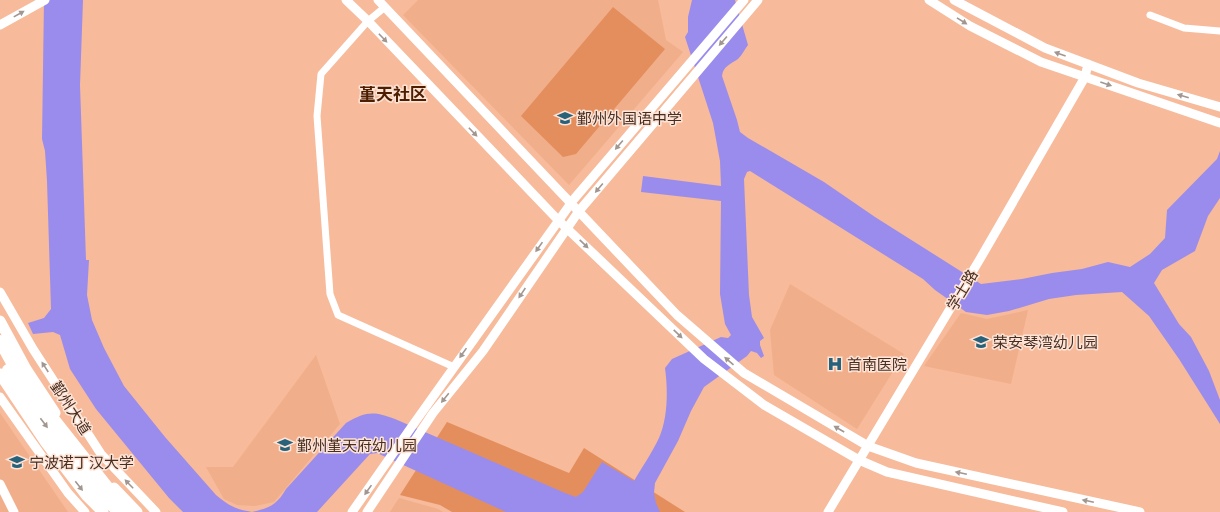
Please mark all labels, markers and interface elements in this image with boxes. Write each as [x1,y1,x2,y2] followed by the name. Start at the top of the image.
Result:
[13,11,25,18] one-way arrow
[956,17,968,24] one-way arrow
[379,32,388,43] one-way arrow
[718,35,727,46] one-way arrow
[1053,50,1065,56] one-way arrow
[359,81,427,107] district label: 堇天社区
[1100,81,1112,87] one-way arrow
[1176,93,1188,99] one-way arrow
[577,107,682,130] place label: 鄞州外国语中学
[556,109,574,127] school or university icon: 鄞州外国语中学
[468,127,477,136] one-way arrow
[615,140,624,151] one-way arrow
[594,183,603,193] one-way arrow
[579,240,589,249] one-way arrow
[535,242,543,252] one-way arrow
[941,265,983,315] street label: 学士路
[518,288,526,298] one-way arrow
[673,329,683,339] one-way arrow
[993,331,1098,354] place label: 荣安琴湾幼儿园
[972,333,990,351] school or university icon: 荣安琴湾幼儿园
[459,348,467,358] one-way arrow
[847,353,907,376] place label: 首南医院
[826,355,844,373] hospital icon: 首南医院
[724,356,735,365] one-way arrow
[41,362,49,373] one-way arrow
[45,377,97,439] street label: 鄞州大道
[441,392,450,403] one-way arrow
[40,417,49,428] one-way arrow
[833,426,845,433] one-way arrow
[297,434,417,457] place label: 鄞州堇天府幼儿园
[276,436,294,454] school or university icon: 鄞州堇天府幼儿园
[29,451,134,474] place label: 宁波诺丁汉大学
[8,453,26,471] school or university icon: 宁波诺丁汉大学
[955,469,967,475] one-way arrow
[124,479,134,489] one-way arrow
[75,480,83,491] one-way arrow
[364,485,372,495] one-way arrow
[1082,497,1094,503] one-way arrow

